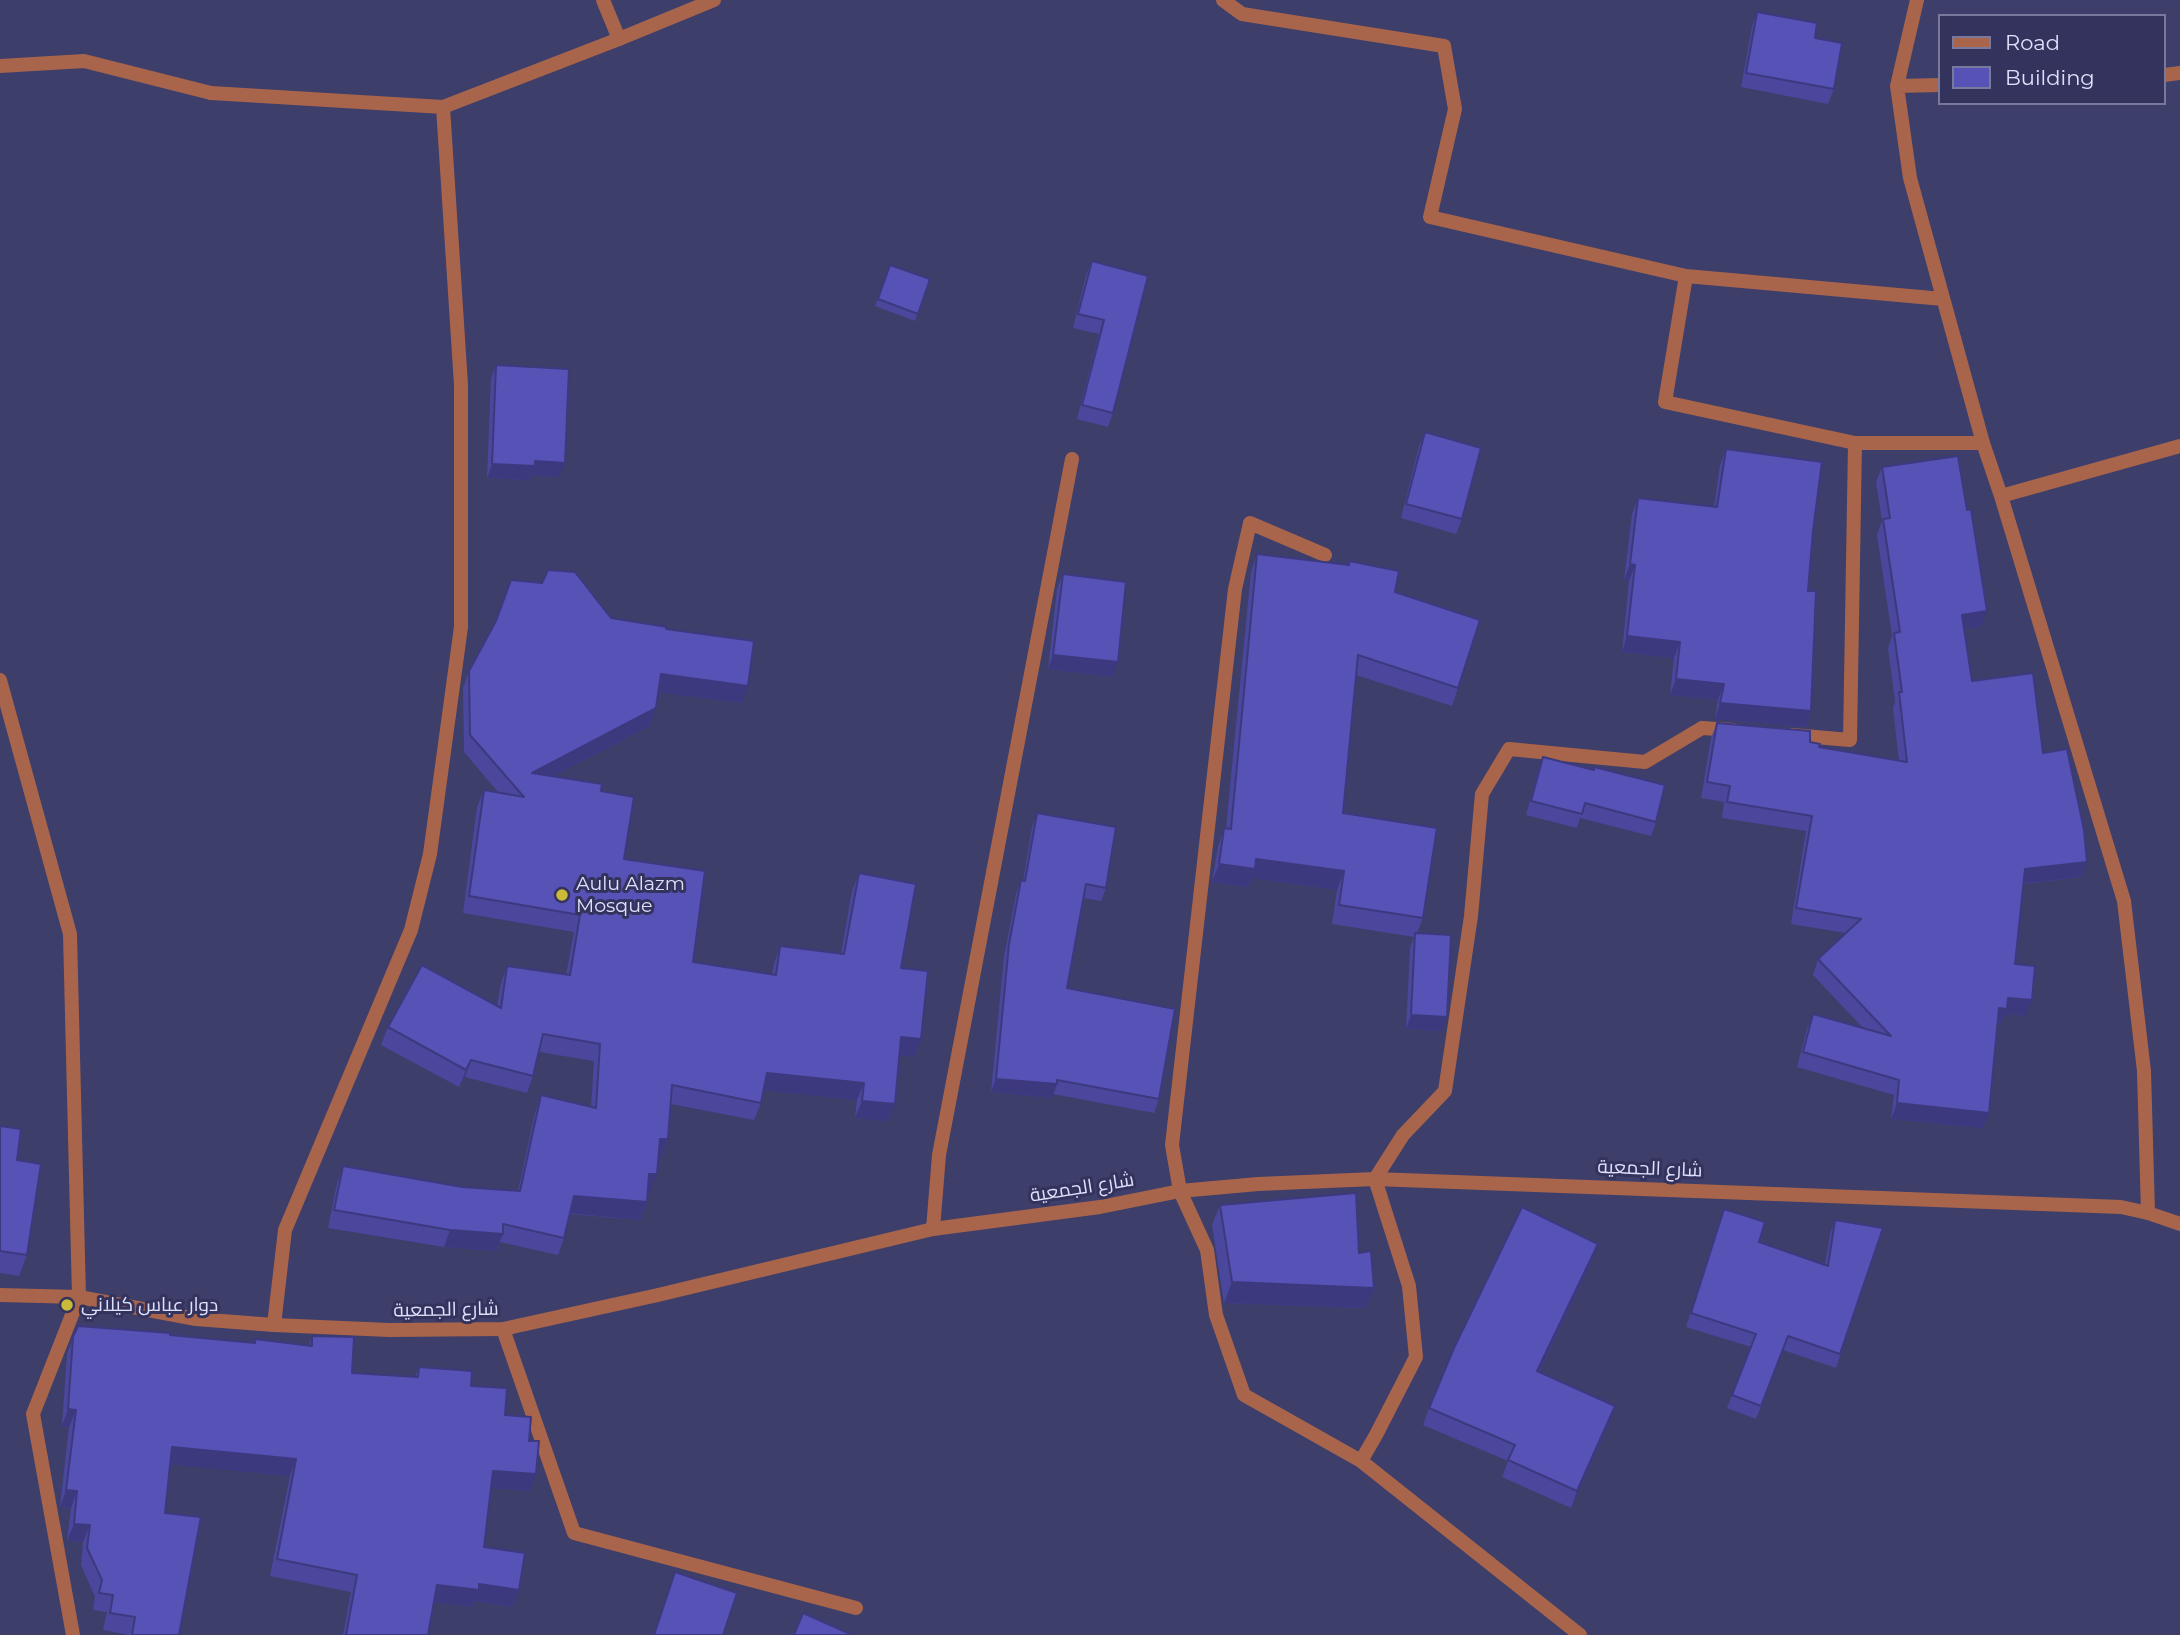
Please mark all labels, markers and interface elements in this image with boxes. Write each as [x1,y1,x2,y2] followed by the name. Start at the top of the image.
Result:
[1938,14,2166,105] legend
[2005,30,2060,55] text: Road
[2005,65,2095,90] text: Building
[576,873,685,917] place label: Aulu Alazm Mosque
[554,887,570,903] marker: Aulu Alazm Mosque
[1597,1156,1703,1182] street label: شارع الجمعية
[1028,1169,1136,1207] street label: شارع الجمعية
[81,1294,218,1316] place label: دوار عباس كيلاني
[59,1297,75,1313] marker: دوار عباس كيلاني
[393,1298,499,1322] street label: شارع الجمعية

